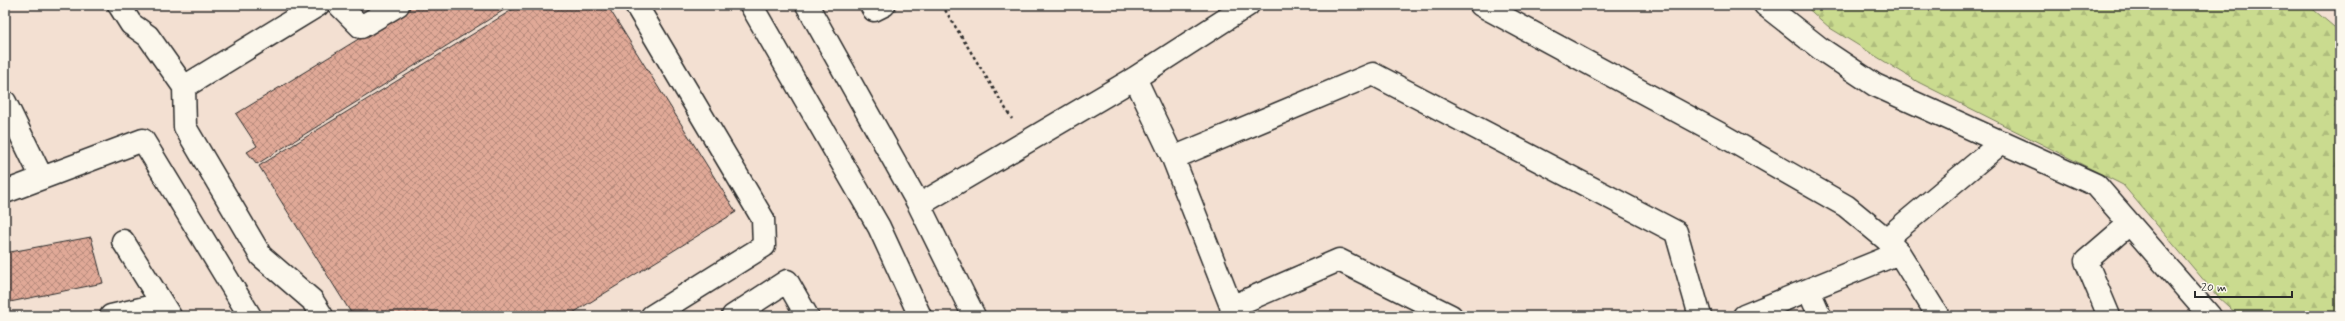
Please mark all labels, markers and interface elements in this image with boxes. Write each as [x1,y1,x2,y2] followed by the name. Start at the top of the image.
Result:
[2195,273,2292,299] scale bar
[2201,280,2227,296] text: 20 m

